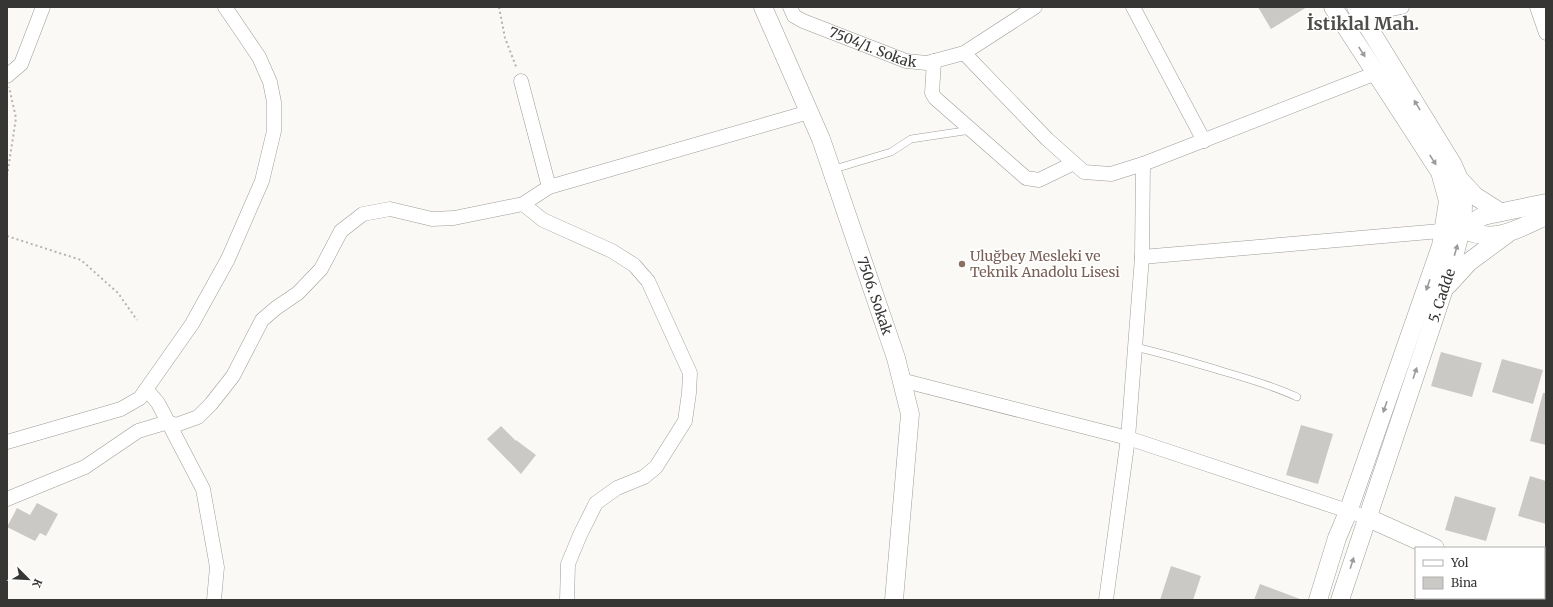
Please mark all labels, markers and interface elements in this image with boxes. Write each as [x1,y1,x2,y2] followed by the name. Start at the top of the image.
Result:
[1307,12,1419,35] district label: İstiklal Mah.
[826,23,918,71] street label: 7504/1. Sokak
[1358,46,1366,57] one-way arrow
[1413,99,1420,111] one-way arrow
[1429,155,1437,166] one-way arrow
[1453,243,1459,255] one-way arrow
[970,247,1120,281] place label: Uluğbey Mesleki ve Teknik Anadolu Lisesi
[853,254,896,337] street label: 7506. Sokak
[957,259,967,269] marker: Uluğbey Mesleki ve Teknik Anadolu Lisesi
[1424,267,1459,325] street label: 5. Cadde
[1424,279,1430,291] one-way arrow
[1413,367,1419,379] one-way arrow
[1381,402,1387,414] one-way arrow
[1415,547,1545,599] legend
[1450,555,1469,570] text: Yol
[1349,557,1355,569] one-way arrow
[8,559,48,599] north arrow
[1451,575,1478,590] text: Bina
[29,576,45,590] text: K

